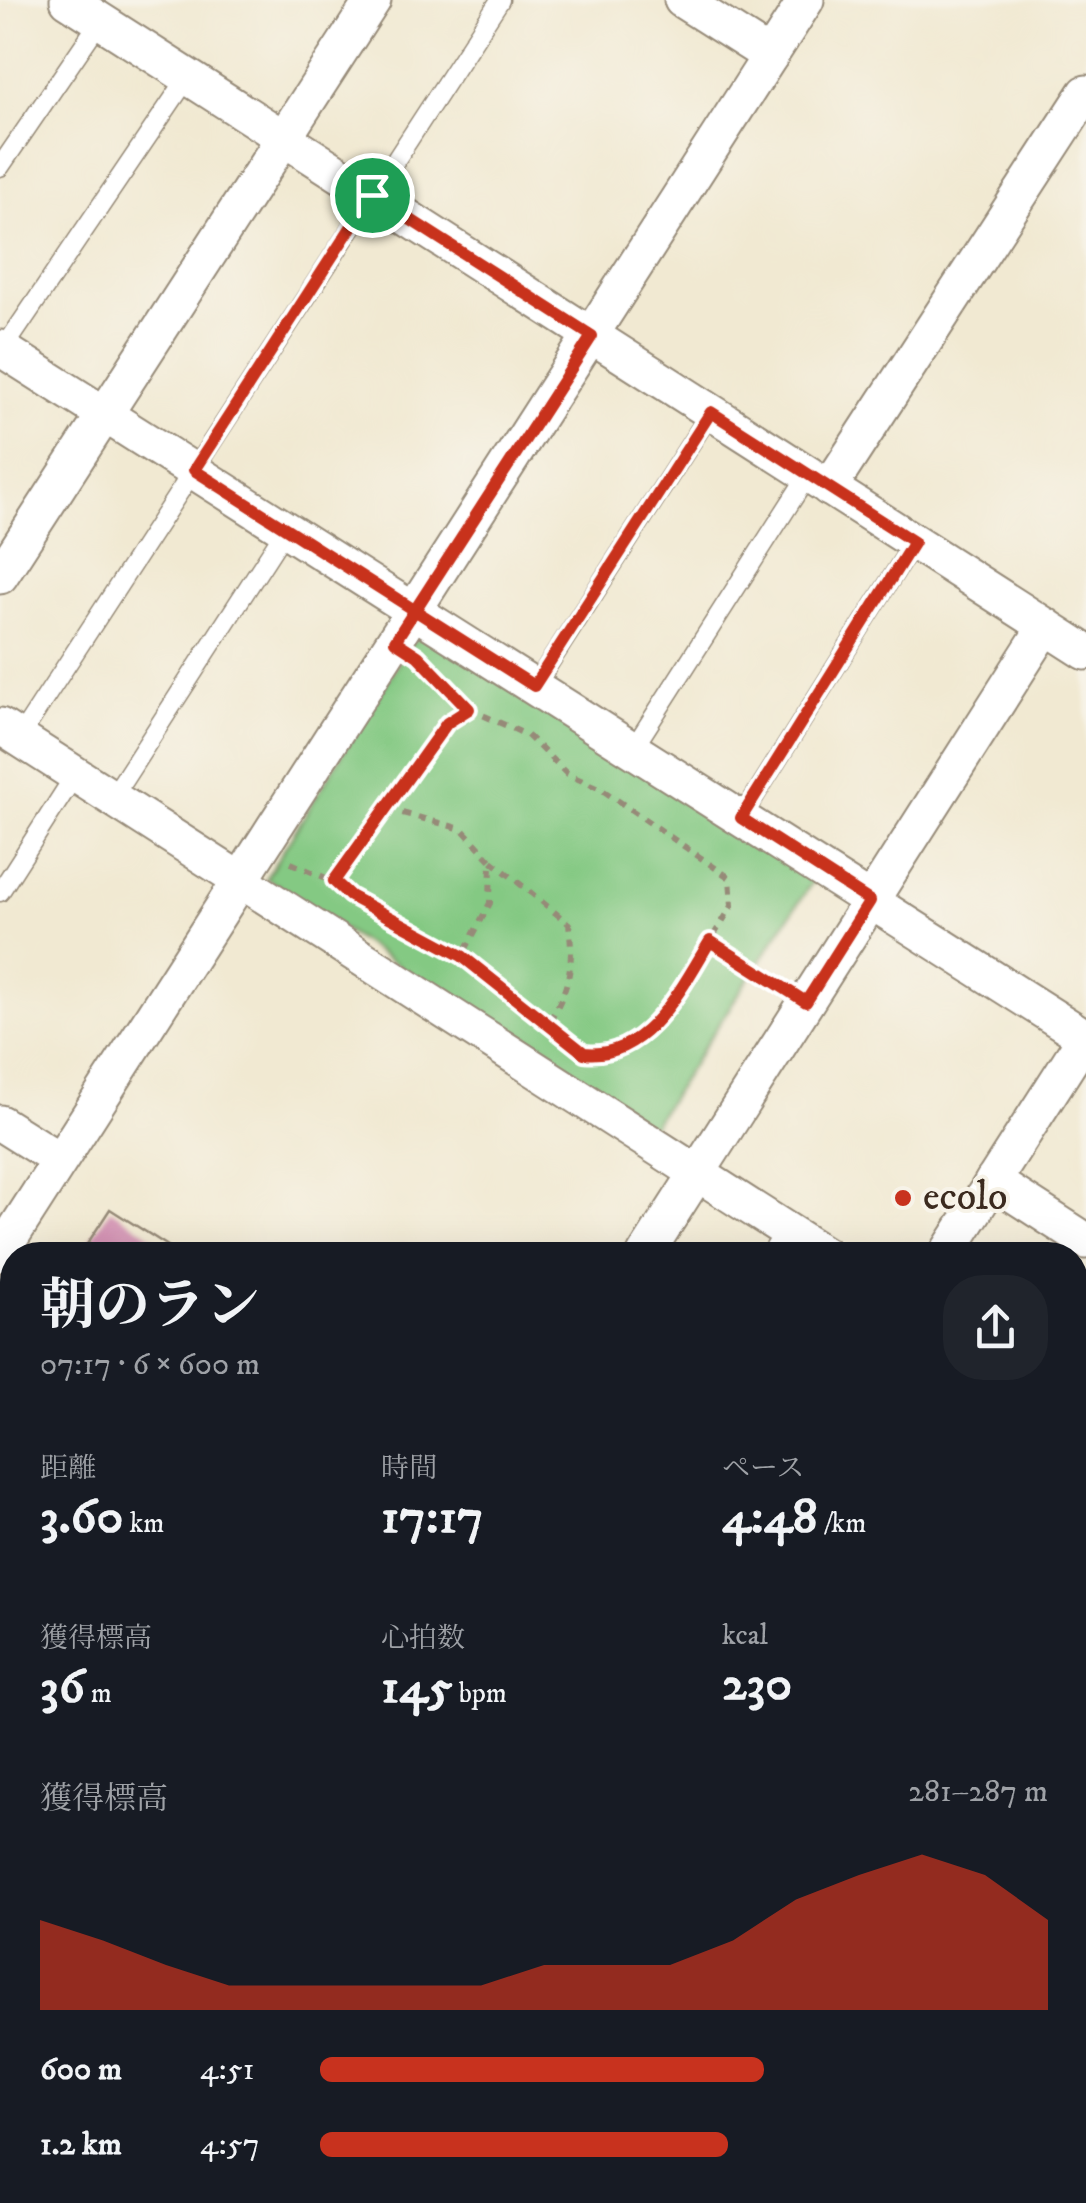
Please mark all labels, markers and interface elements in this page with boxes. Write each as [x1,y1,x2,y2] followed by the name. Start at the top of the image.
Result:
[330,153,415,238] pin
[345,168,400,223] icon: arrive
[923,1173,1007,1223] place label: ecolo
[892,1187,914,1209] marker: ecolo
[40,1273,260,1342] text: 朝のラン
[943,1275,1048,1380] button: share
[40,1345,260,1385] text: 07:17 · 6 × 600 m
[40,1451,96,1486] text: 距離
[381,1451,437,1486] text: 時間
[722,1451,805,1486] text: ペース
[40,1486,123,1549] text: 3.60
[381,1486,483,1549] text: 17:17
[722,1486,818,1549] text: 4:48
[123,1506,164,1541] text: km
[818,1506,866,1541] text: /km
[722,1618,768,1653] text: kcal
[40,1621,152,1656] text: 獲得標高
[381,1621,465,1656] text: 心拍数
[722,1653,792,1716] text: 230
[40,1656,85,1719] text: 36
[381,1656,453,1719] text: 145
[85,1676,112,1711] text: m
[453,1676,507,1711] text: bpm
[908,1772,1048,1812] text: 281–287 m
[40,1780,168,1820] text: 獲得標高
[40,2050,122,2090] text: 600 m
[200,2050,254,2090] text: 4:51
[40,2125,122,2165] text: 1.2 km
[200,2125,260,2165] text: 4:57

